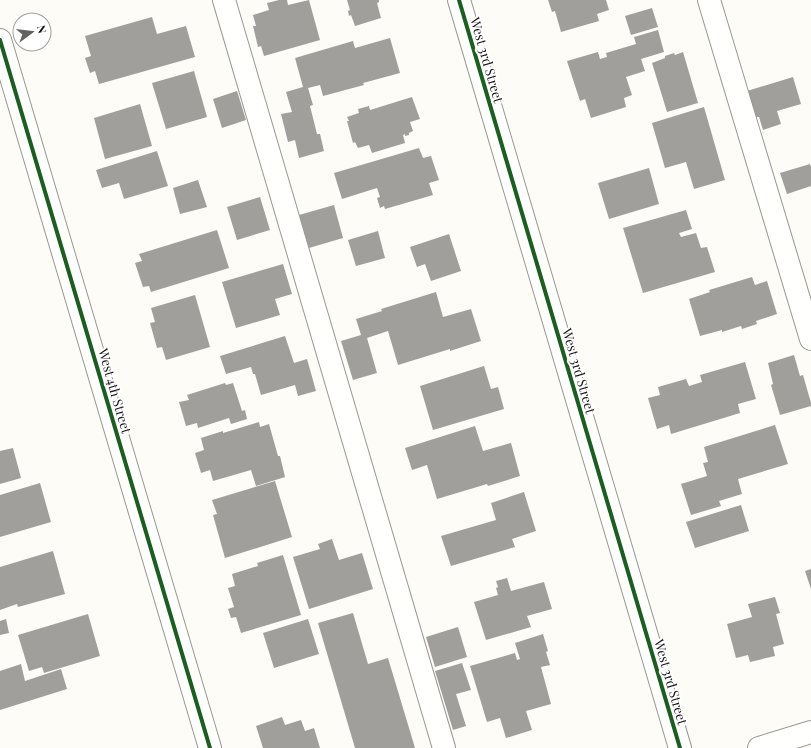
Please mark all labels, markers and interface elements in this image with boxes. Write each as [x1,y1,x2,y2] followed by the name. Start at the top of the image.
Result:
[12,12,52,52] north arrow
[467,14,508,105] street label: West 3rd Street
[34,24,50,35] text: N
[559,325,600,416] street label: West 3rd Street
[95,346,136,436] street label: West 4th Street
[651,636,692,727] street label: West 3rd Street

